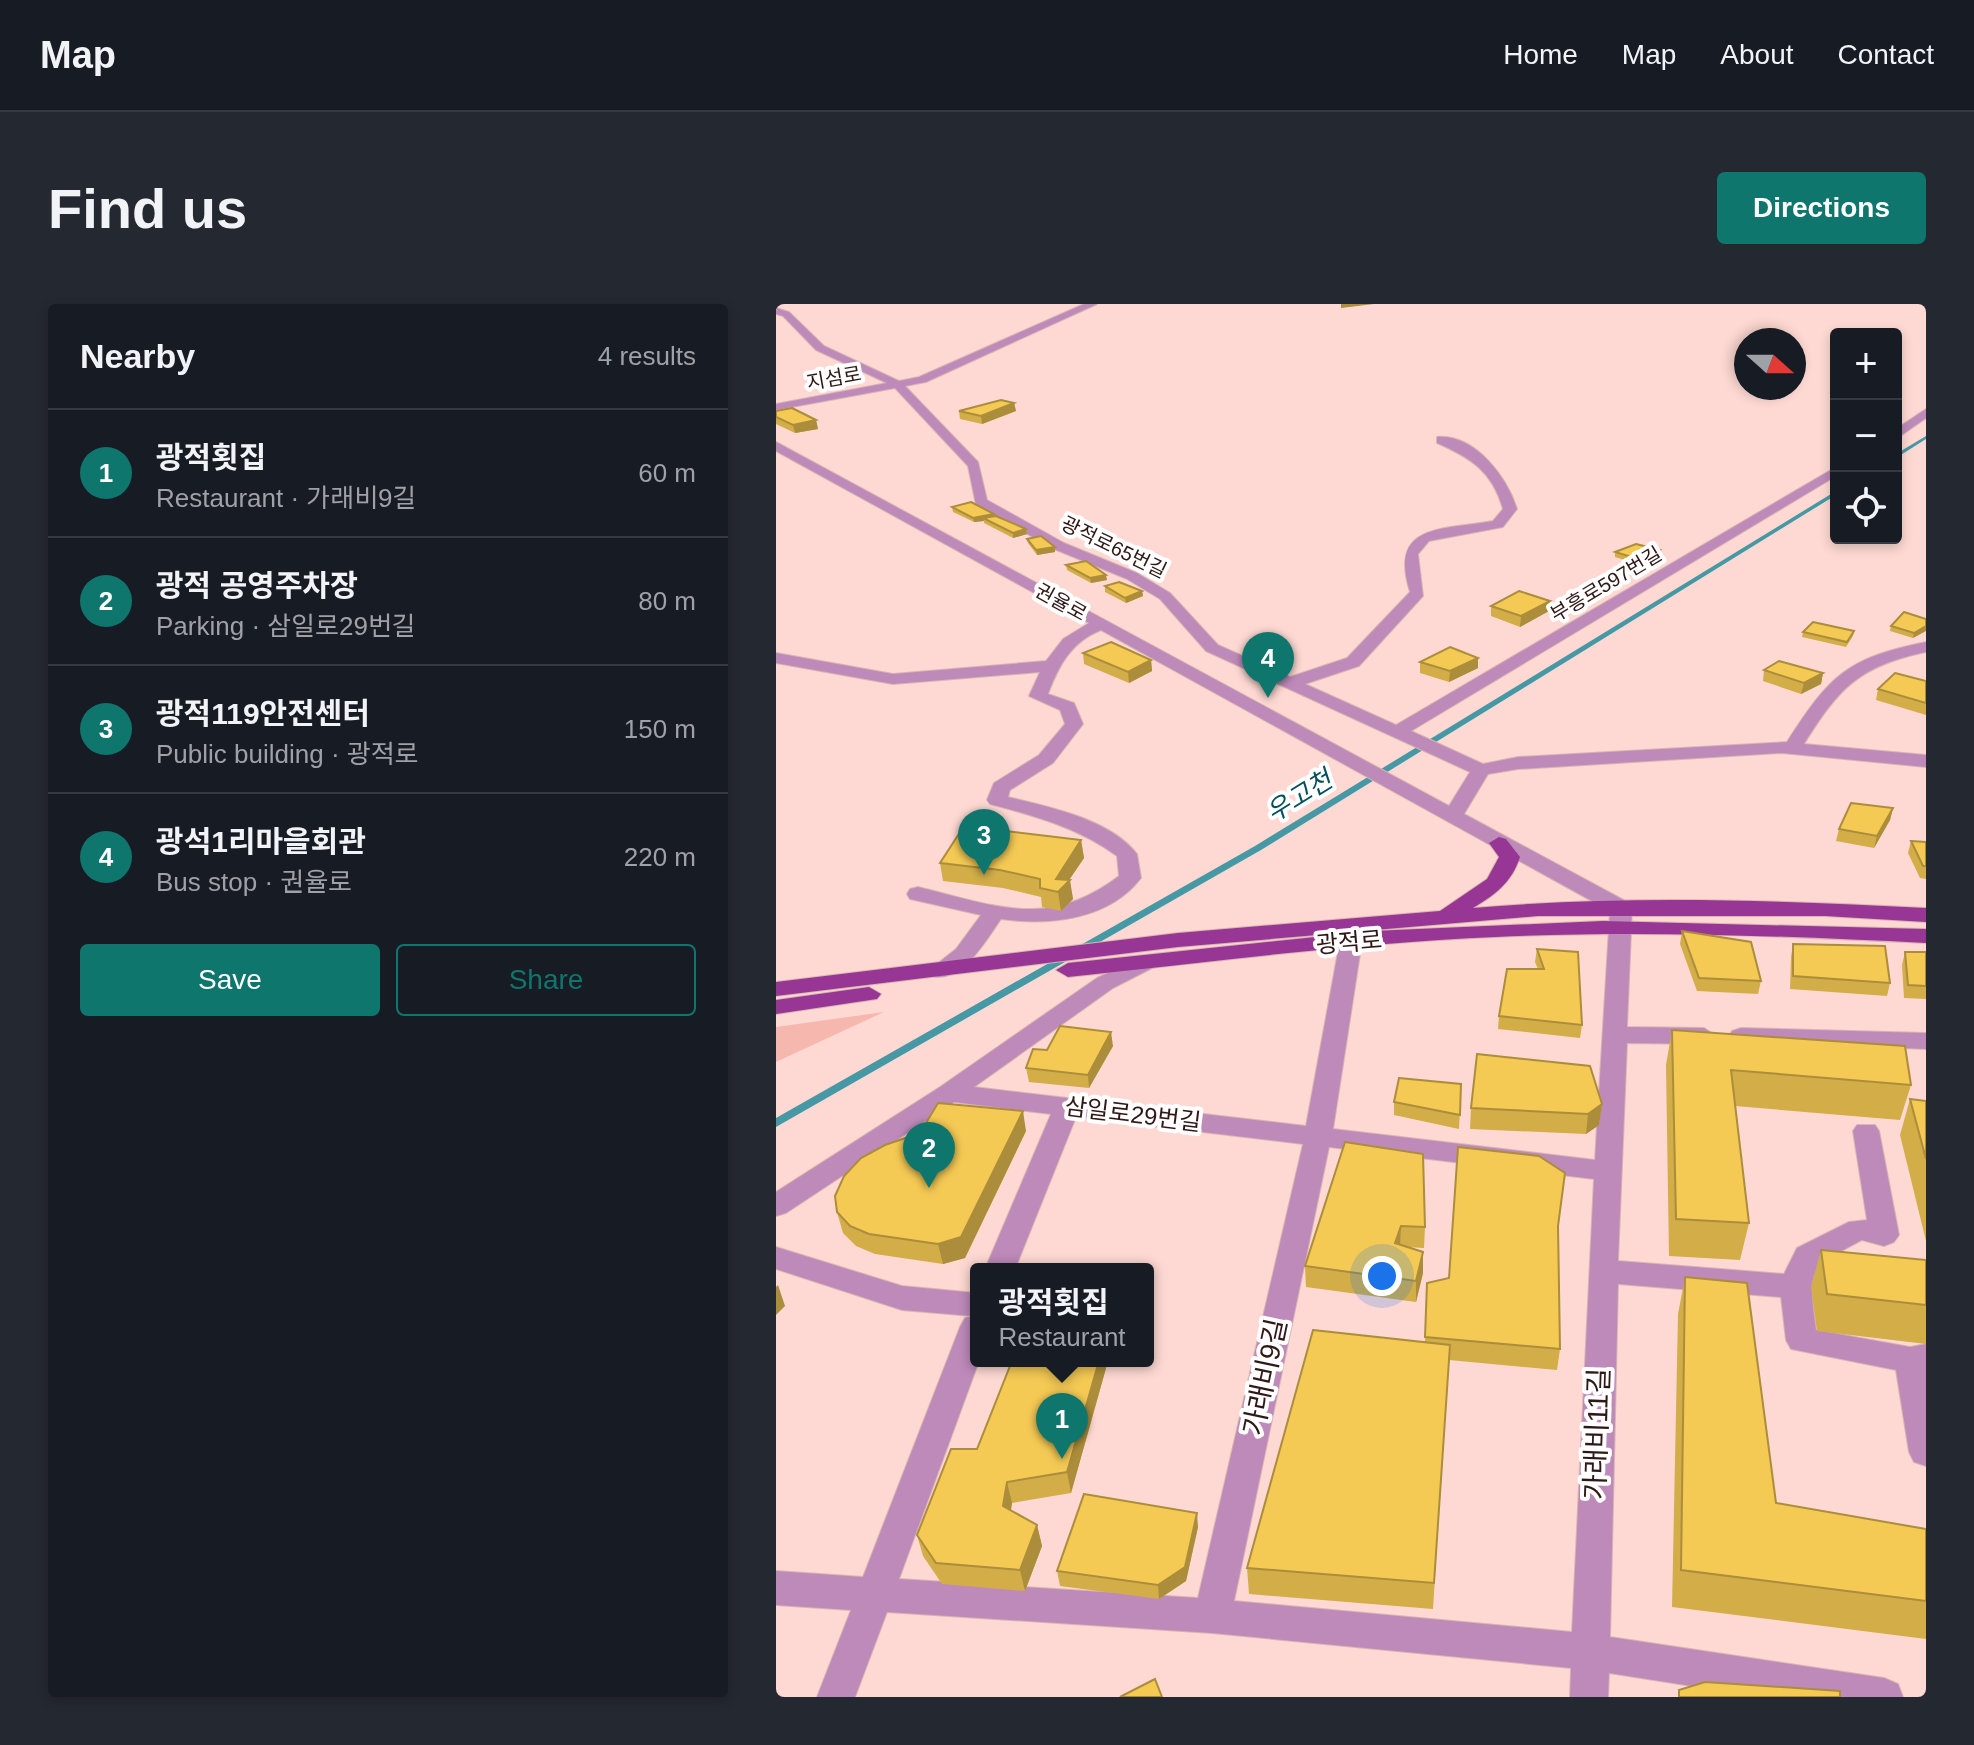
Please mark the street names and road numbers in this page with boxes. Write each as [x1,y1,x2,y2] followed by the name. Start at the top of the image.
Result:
[805,362,863,394] street label: 지섬로
[1058,512,1170,582] street label: 광적로65번길
[1547,542,1665,626] street label: 부흥로597번길
[1032,579,1090,625] street label: 권율로
[1315,926,1383,958] street label: 광적로
[1063,1092,1203,1136] street label: 삼일로29번길
[1238,1316,1292,1438] street label: 가래비9길
[1579,1367,1615,1501] street label: 가래비11길

